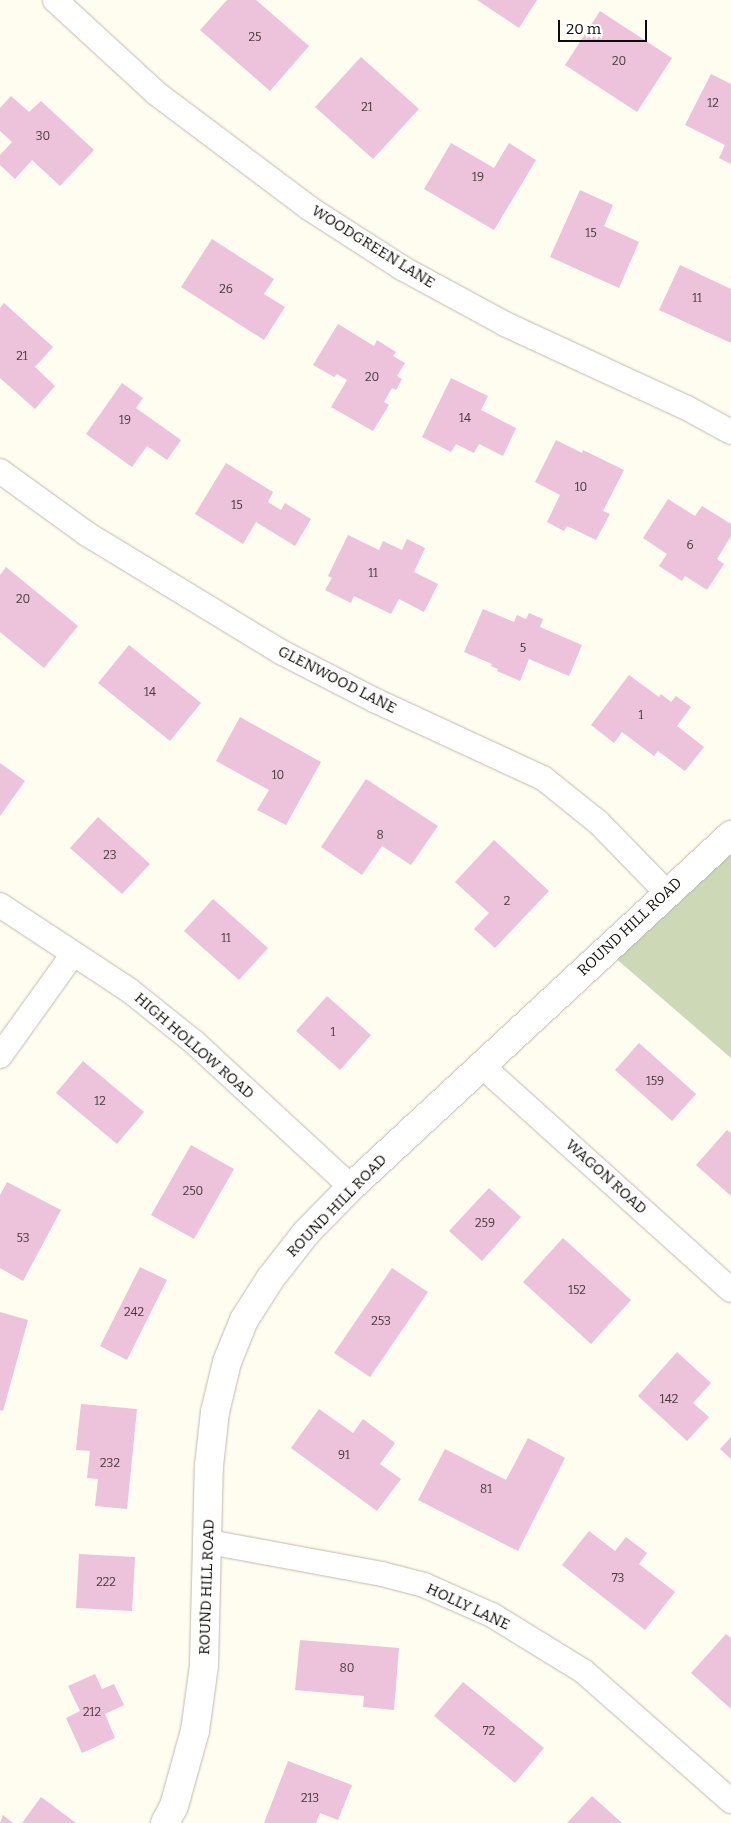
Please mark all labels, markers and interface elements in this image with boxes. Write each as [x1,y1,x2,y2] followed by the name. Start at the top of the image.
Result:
[561,10,650,42] scale bar
[566,20,601,38] text: 20 m
[249,31,261,45] house number: 25
[612,55,626,69] house number: 20
[707,97,719,111] house number: 12
[361,101,373,115] house number: 21
[36,130,50,144] house number: 30
[472,171,484,185] house number: 19
[308,202,438,292] street label: WOODGREEN LANE
[585,227,597,241] house number: 15
[219,283,233,297] house number: 26
[692,292,702,306] house number: 11
[16,350,28,364] house number: 21
[365,371,379,385] house number: 20
[459,412,471,426] house number: 14
[119,414,131,428] house number: 19
[575,481,587,495] house number: 10
[231,499,243,513] house number: 15
[686,539,694,553] house number: 6
[368,567,378,581] house number: 11
[16,593,30,607] house number: 20
[275,642,399,718] street label: GLENWOOD LANE
[520,642,526,656] house number: 5
[144,686,156,700] house number: 14
[639,709,643,723] house number: 1
[272,769,284,783] house number: 10
[376,829,384,843] house number: 8
[103,849,117,863] house number: 23
[574,874,686,980] street label: ROUND HILL ROAD
[504,895,510,909] house number: 2
[221,932,231,946] house number: 11
[131,989,257,1103] street label: HIGH HOLLOW ROAD
[331,1026,335,1040] house number: 1
[646,1075,664,1089] house number: 159
[94,1095,106,1109] house number: 12
[562,1136,650,1218] street label: WAGON ROAD
[283,1151,391,1261] street label: ROUND HILL ROAD
[183,1185,203,1199] house number: 250
[475,1217,495,1231] house number: 259
[17,1232,29,1246] house number: 53
[568,1284,586,1298] house number: 152
[124,1306,144,1320] house number: 242
[371,1315,391,1329] house number: 253
[660,1393,678,1407] house number: 142
[338,1449,350,1463] house number: 91
[100,1457,120,1471] house number: 232
[480,1483,492,1497] house number: 81
[196,1519,218,1655] street label: ROUND HILL ROAD
[612,1572,624,1586] house number: 73
[96,1576,116,1590] house number: 222
[423,1580,513,1634] street label: HOLLY LANE
[340,1662,354,1676] house number: 80
[83,1706,101,1720] house number: 212
[483,1725,495,1739] house number: 72
[301,1792,319,1806] house number: 213

